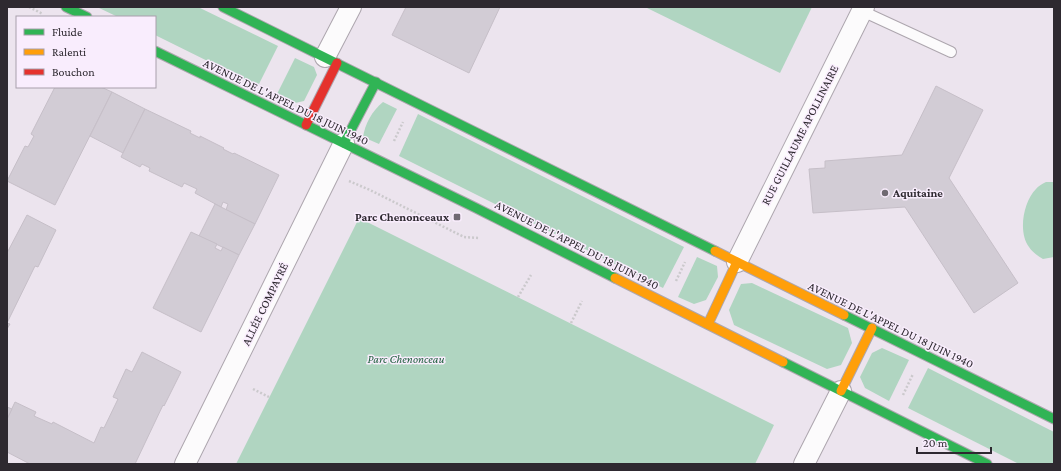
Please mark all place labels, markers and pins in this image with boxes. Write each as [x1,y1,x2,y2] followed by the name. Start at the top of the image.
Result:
[892,186,943,200] place label: Aquitaine
[880,188,890,198] marker: Aquitaine
[355,210,450,224] place label: Parc Chenonceaux
[452,212,462,222] marker: Parc Chenonceaux

